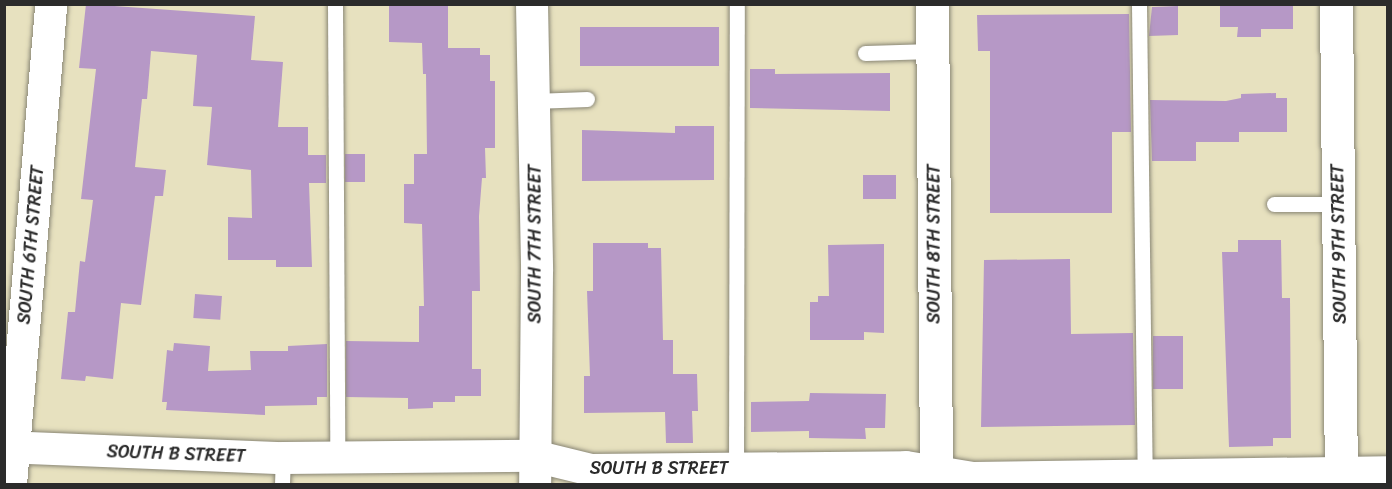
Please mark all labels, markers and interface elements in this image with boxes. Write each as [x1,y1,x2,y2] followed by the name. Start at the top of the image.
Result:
[524,163,546,325] street label: SOUTH 7TH STREET
[923,163,945,325] street label: SOUTH 8TH STREET
[1327,163,1351,325] street label: SOUTH 9TH STREET
[13,164,49,326] street label: SOUTH 6TH STREET
[106,441,246,467] street label: SOUTH B STREET
[589,457,729,479] street label: SOUTH B STREET

